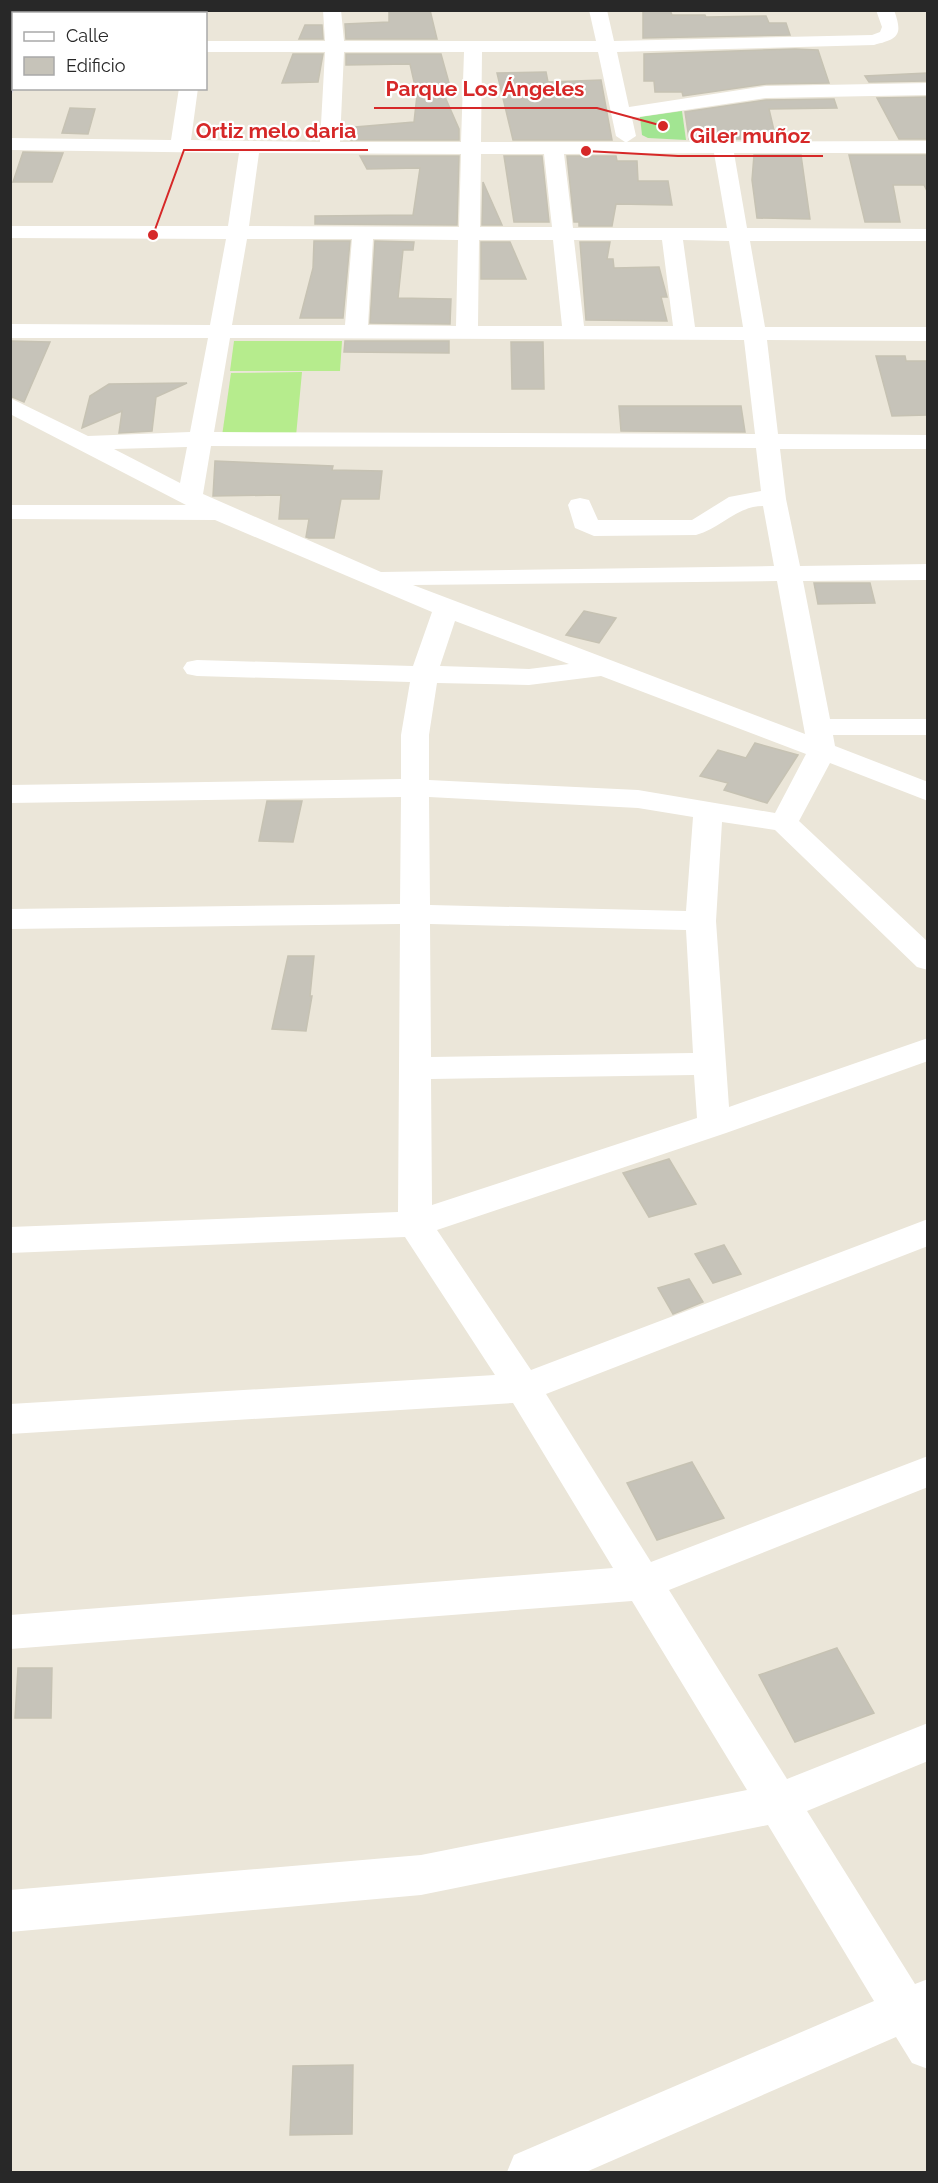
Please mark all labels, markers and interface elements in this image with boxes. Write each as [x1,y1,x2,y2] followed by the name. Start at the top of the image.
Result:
[12,12,207,90] legend
[66,25,109,46] text: Calle
[66,55,126,76] text: Edificio
[374,69,597,108] callout: Parque Los Ángeles
[386,76,584,101] text: Parque Los Ángeles
[184,111,368,150] callout: Ortiz melo daria
[678,117,823,156] callout: Giler muñoz
[196,118,356,143] text: Ortiz melo daria
[690,123,810,148] text: Giler muñoz

